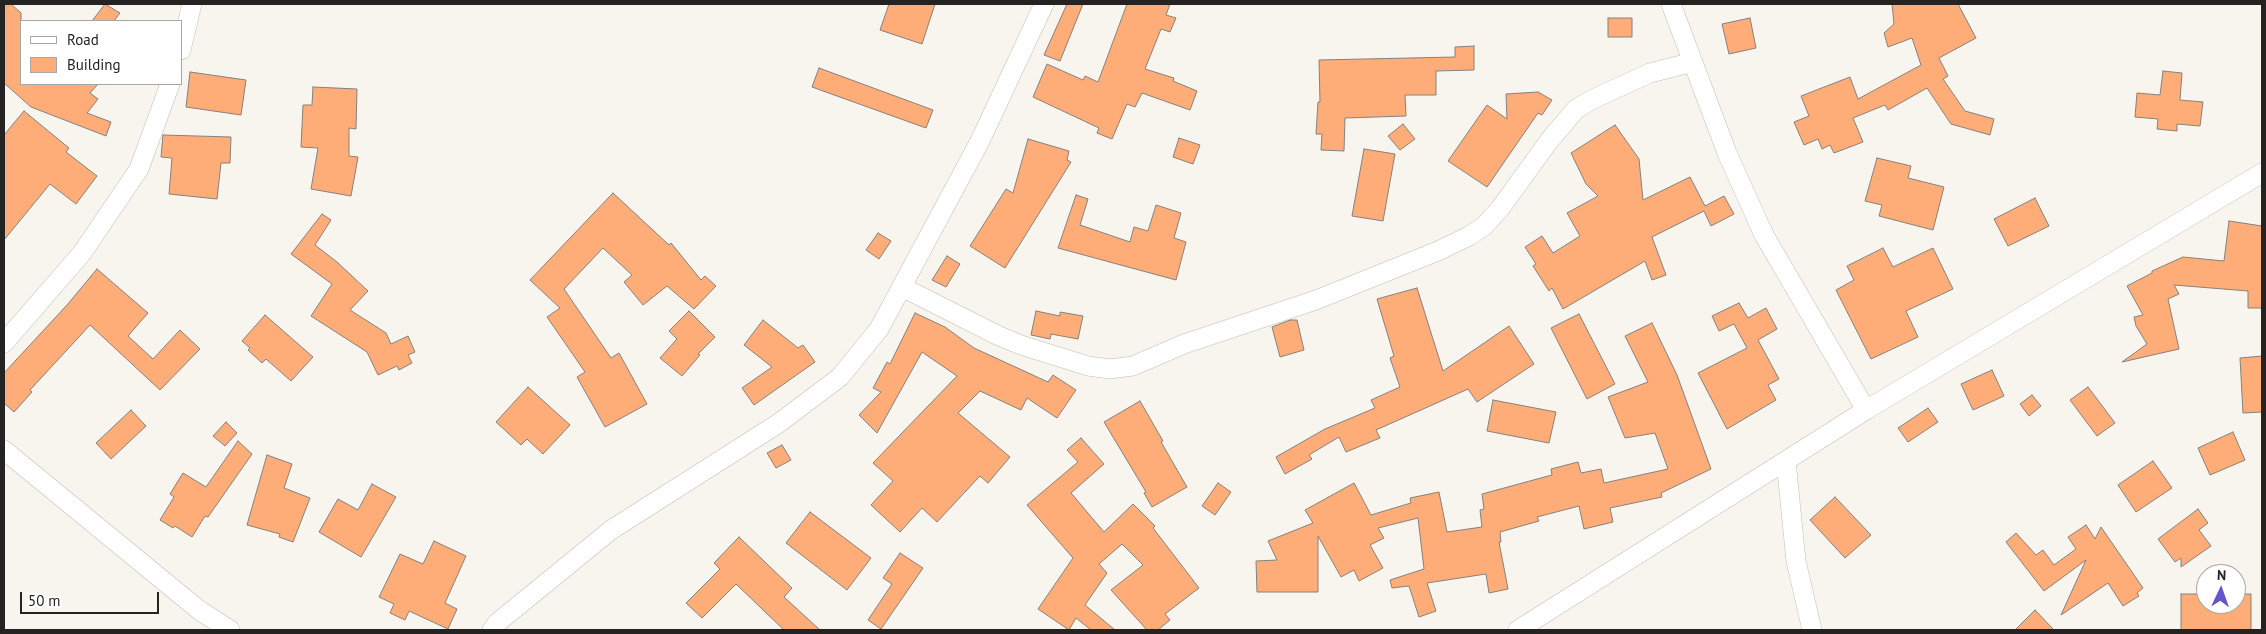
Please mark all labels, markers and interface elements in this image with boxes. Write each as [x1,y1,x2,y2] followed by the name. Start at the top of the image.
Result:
[20,20,182,85] legend
[67,30,99,49] text: Road
[67,55,121,74] text: Building
[2196,564,2246,614] north arrow
[2217,566,2227,584] text: N
[22,582,161,614] scale bar
[28,591,61,610] text: 50 m

